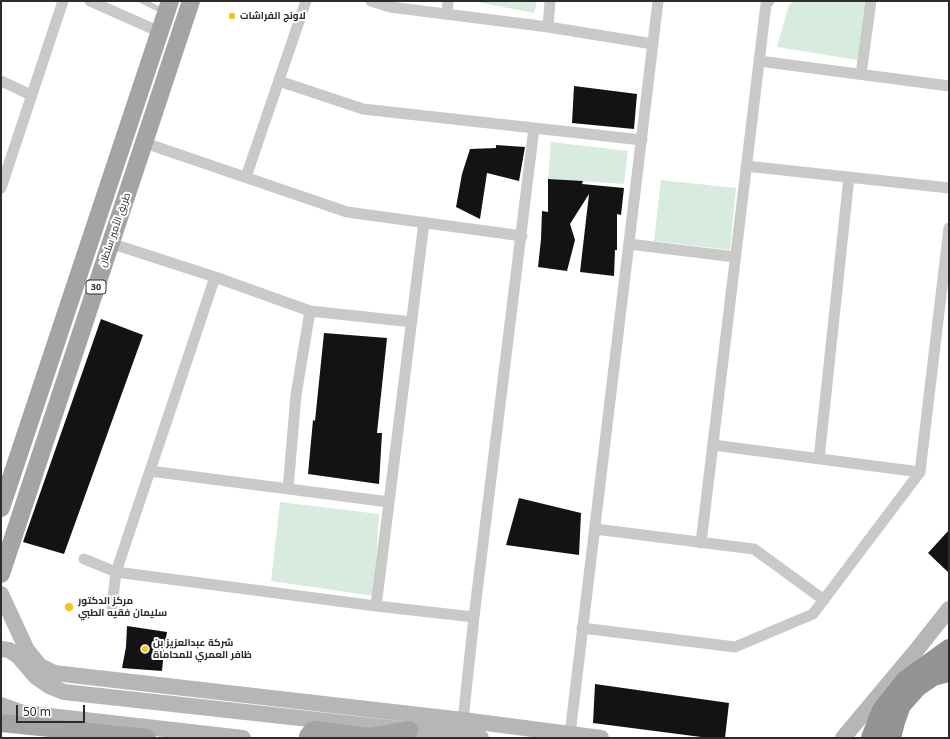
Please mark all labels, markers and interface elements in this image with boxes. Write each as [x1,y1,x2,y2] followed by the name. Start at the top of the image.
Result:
[240,10,306,22] place label: لاونج الفراشات
[227,11,237,21] marker: لاونج الفراشات
[97,191,133,269] street label: طريق الأمير سلطان
[86,280,106,294] road number: 30
[78,595,167,618] place label: مركز الدكتور سليمان فقيه الطبي
[63,601,75,613] marker: مركز الدكتور سليمان فقيه الطبي
[153,637,252,660] place label: شركة عبدالعزيز بن ظافر العمري للمحاماة
[140,644,150,654] marker: شركة عبدالعزيز بن ظافر العمري للمحاماة
[18,697,87,723] scale bar
[23,703,51,720] text: 50 m

